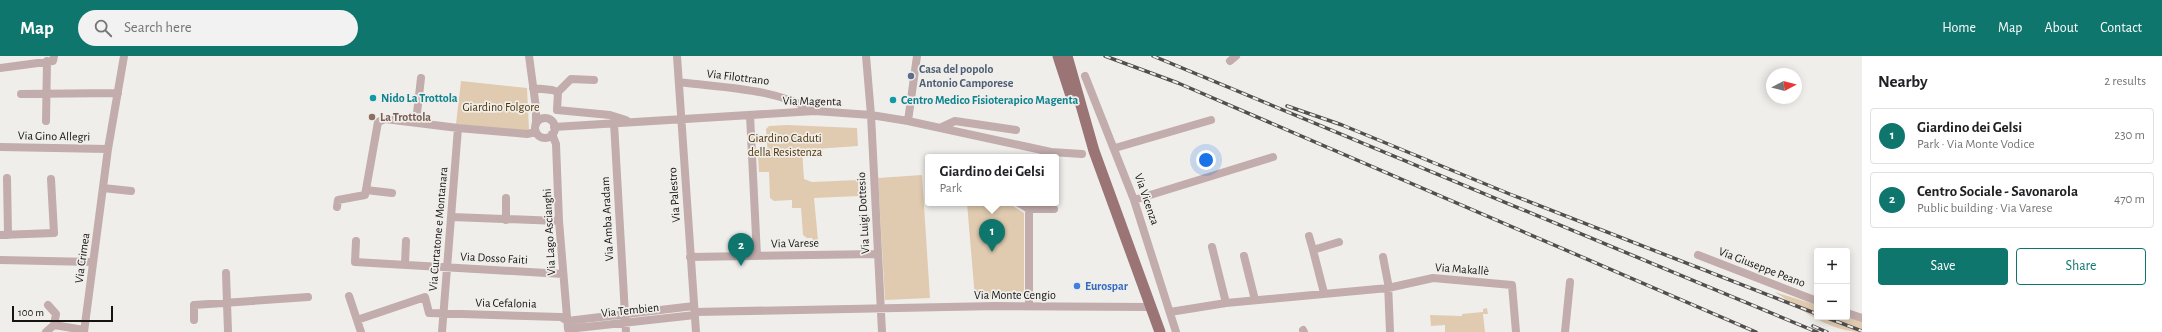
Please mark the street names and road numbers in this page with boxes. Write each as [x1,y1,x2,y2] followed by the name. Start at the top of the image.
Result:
[706,67,770,87] street label: Via Filottrano
[782,94,842,108] street label: Via Magenta
[18,129,90,143] street label: Via Gino Allegri
[427,166,449,292] street label: Via Curtatone e Montanara
[666,167,682,223] street label: Via Palestro
[855,172,871,254] street label: Via Luigi Dottesio
[1133,172,1162,227] street label: Via Vicenza
[599,176,615,262] street label: Via Amba Aradam
[541,188,557,276] street label: Via Lago Ascianghi
[73,232,92,284] street label: Via Crimea
[771,237,819,249] street label: Via Varese
[1717,245,1807,289] street label: Via Giuseppe Peano
[460,250,528,266] street label: Via Dosso Faiti
[1434,261,1490,277] street label: Via Makallè
[974,289,1056,301] street label: Via Monte Cengio
[475,296,537,310] street label: Via Cefalonia
[600,301,660,319] street label: Via Tembien

